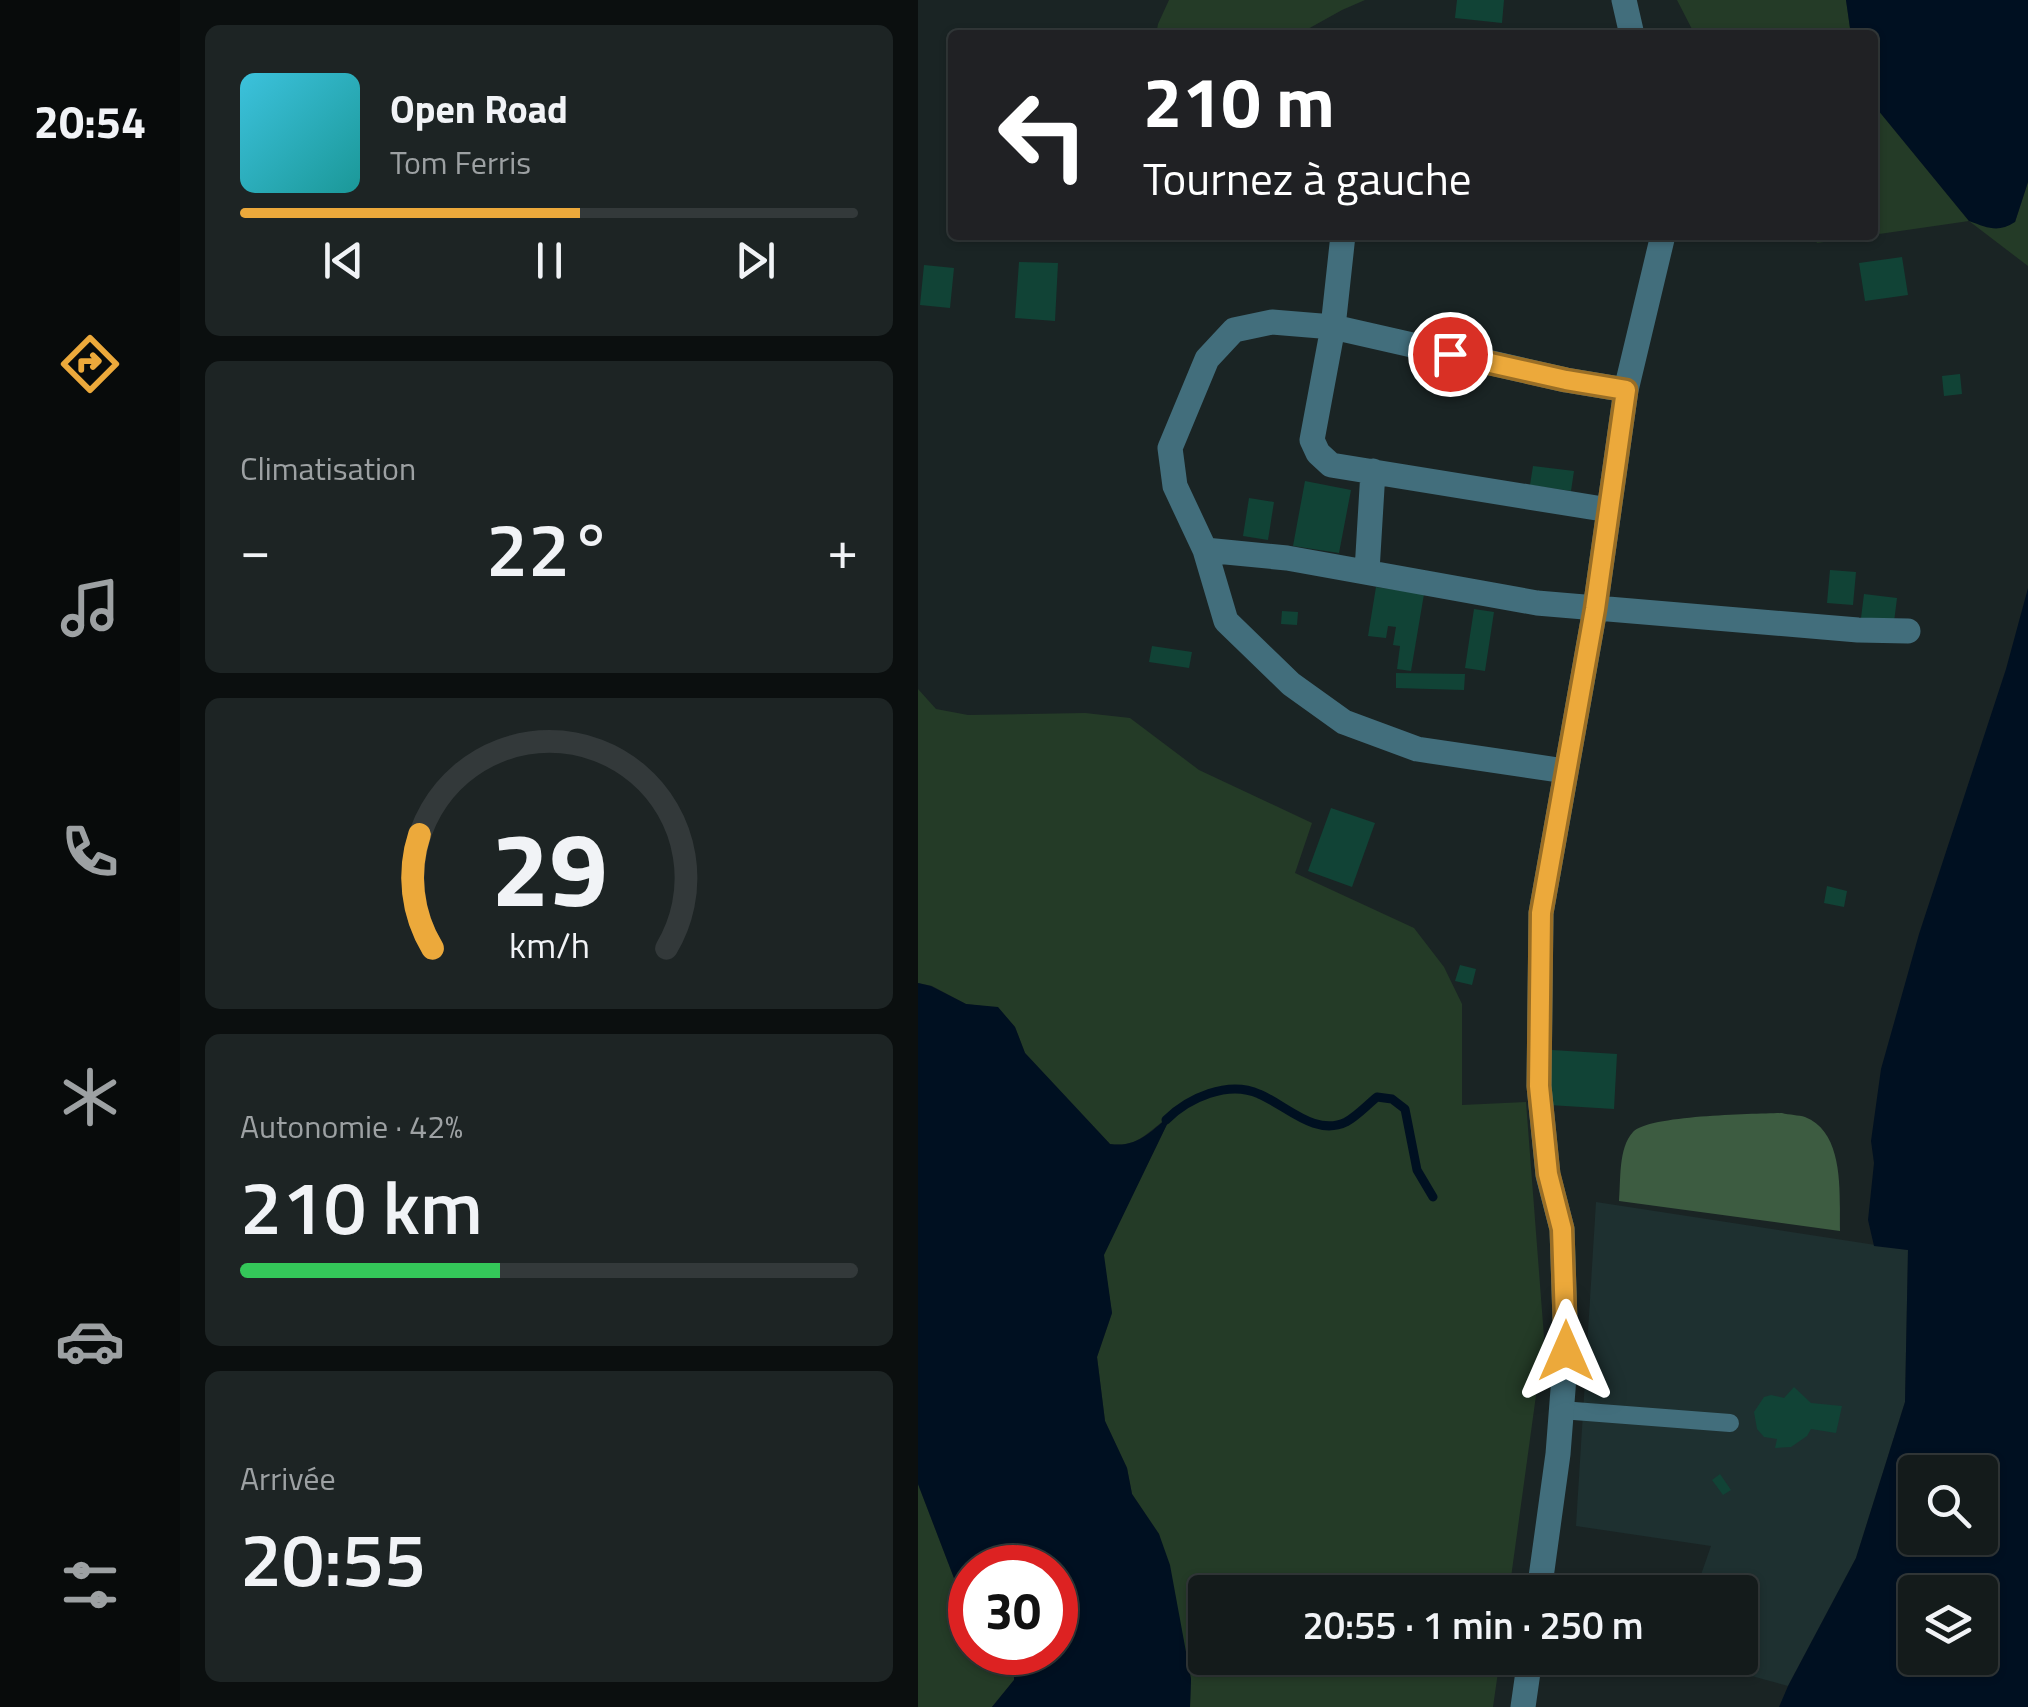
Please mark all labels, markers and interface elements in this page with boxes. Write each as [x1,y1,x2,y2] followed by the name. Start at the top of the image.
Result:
[1143,48,1335,154] text: 210 m
[978,70,1108,200] icon: left
[390,80,568,138] text: Open Road
[34,87,146,155] text: 20:54
[390,138,531,186] text: Tom Ferris
[1143,144,1472,212] text: Tournez à gauche
[316,233,371,288] icon: previous
[522,233,577,288] icon: pause
[728,233,783,288] icon: next
[1408,312,1493,397] pin
[1423,327,1478,382] icon: arrive
[55,329,125,399] icon: directions
[240,444,416,492] text: Climatisation
[486,491,612,605] text: 22°
[240,507,271,590] text: −
[827,507,858,590] text: +
[55,573,125,643] icon: music
[491,788,607,946] text: 29
[55,817,125,887] icon: phone
[509,917,589,972] text: km/h
[55,1062,125,1132] icon: climate
[240,1102,463,1150] text: Autonomie · 42%
[240,1149,483,1263] text: 210 km
[1514,1299,1618,1403] position arrow
[55,1306,125,1376] icon: car
[240,1454,336,1502] text: Arrivée
[1898,1455,1998,1675] map controls
[1898,1455,1998,1555] button: search
[240,1501,426,1615] text: 20:55
[948,1545,1078,1675] speed limit sign: 30
[55,1550,125,1620] icon: filters
[1898,1575,1998,1675] button: layers
[1302,1596,1644,1654] text: 20:55 · 1 min · 250 m

